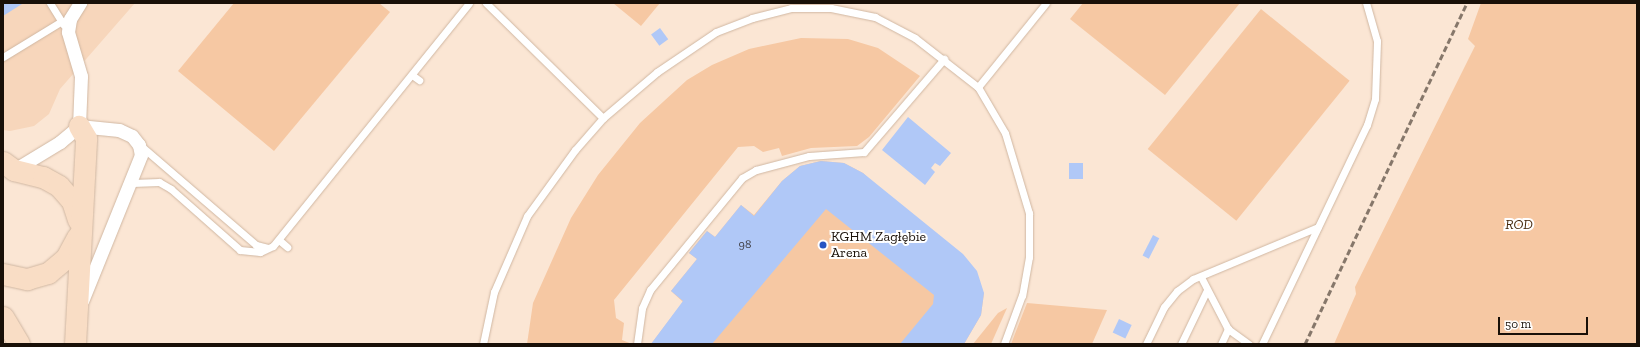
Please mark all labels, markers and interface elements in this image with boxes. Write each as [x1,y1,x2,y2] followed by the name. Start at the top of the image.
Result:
[1505,217,1533,233] park label: ROD
[831,229,926,262] place label: KGHM Zagłębie Arena
[739,238,751,252] house number: 98
[818,240,828,250] marker: KGHM Zagłębie Arena
[1500,309,1590,335] scale bar
[1505,317,1531,331] text: 50 m

